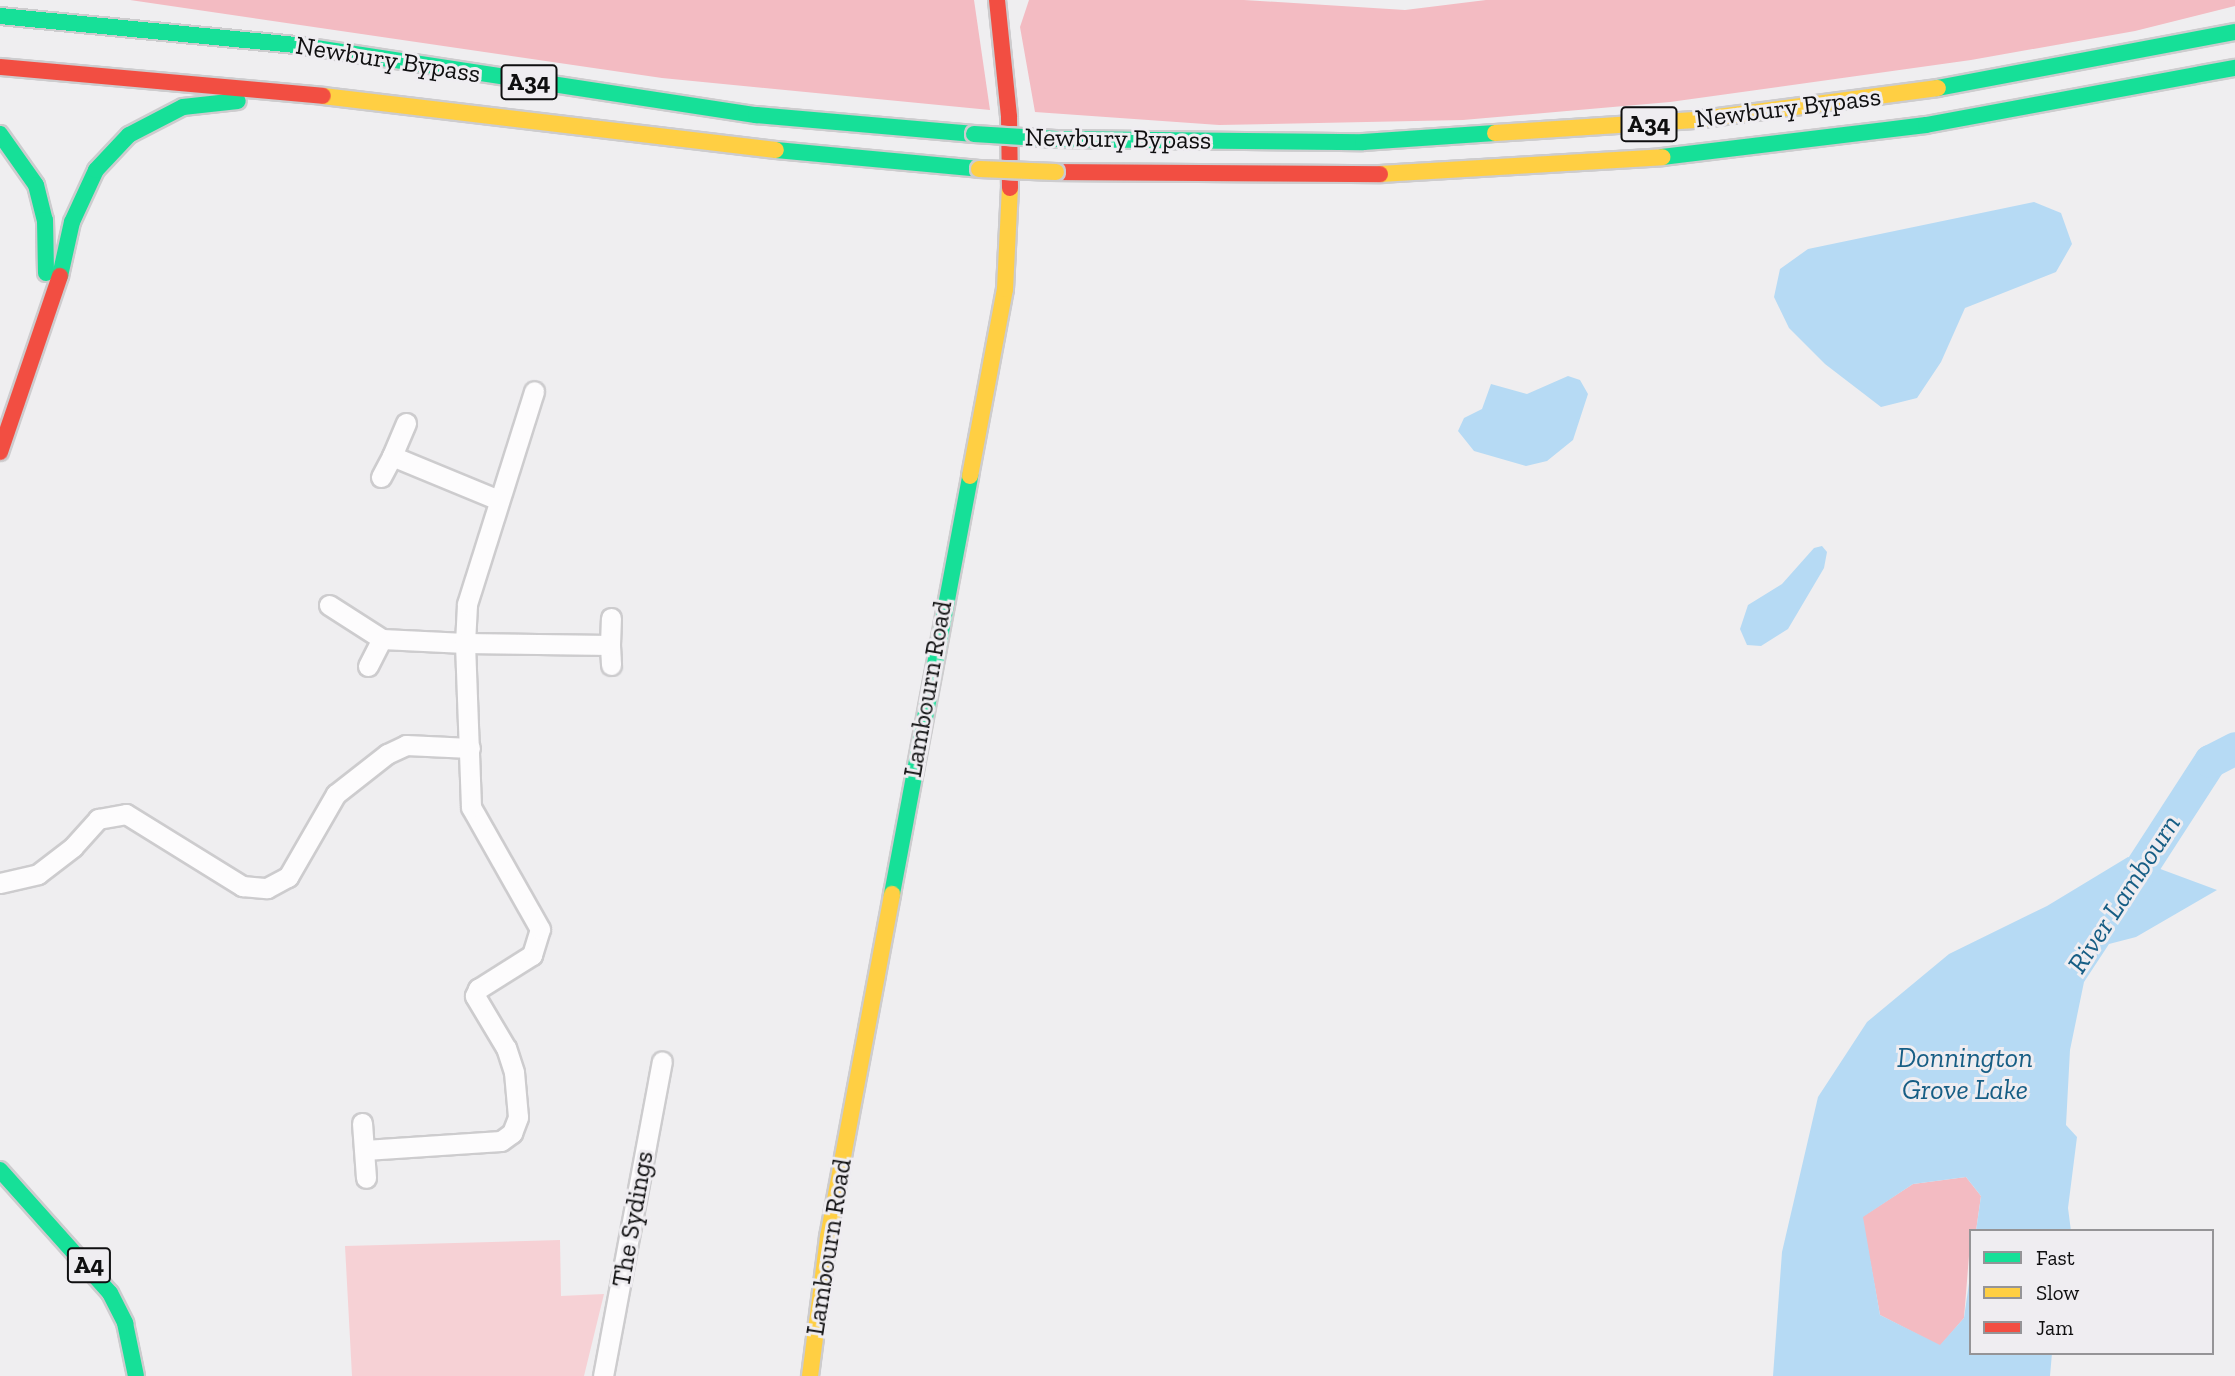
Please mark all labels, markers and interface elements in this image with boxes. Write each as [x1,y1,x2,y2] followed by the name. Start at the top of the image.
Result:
[293,30,483,90] street label: Newbury Bypass
[499,61,559,102] road number: A34
[1693,81,1883,135] street label: Newbury Bypass
[1619,104,1679,144] road number: A34
[1024,122,1212,156] street label: Newbury Bypass
[897,598,959,780] street label: Lambourn Road
[2060,808,2188,980] water label: River Lambourn
[1897,1041,2033,1107] water label: Donnington Grove Lake
[606,1149,660,1289] street label: The Sydings
[800,1156,858,1338] street label: Lambourn Road
[1969,1229,2214,1355] legend
[66,1245,112,1286] road number: A4
[2036,1245,2075,1270] text: Fast
[2036,1280,2079,1305] text: Slow
[2036,1315,2073,1340] text: Jam

